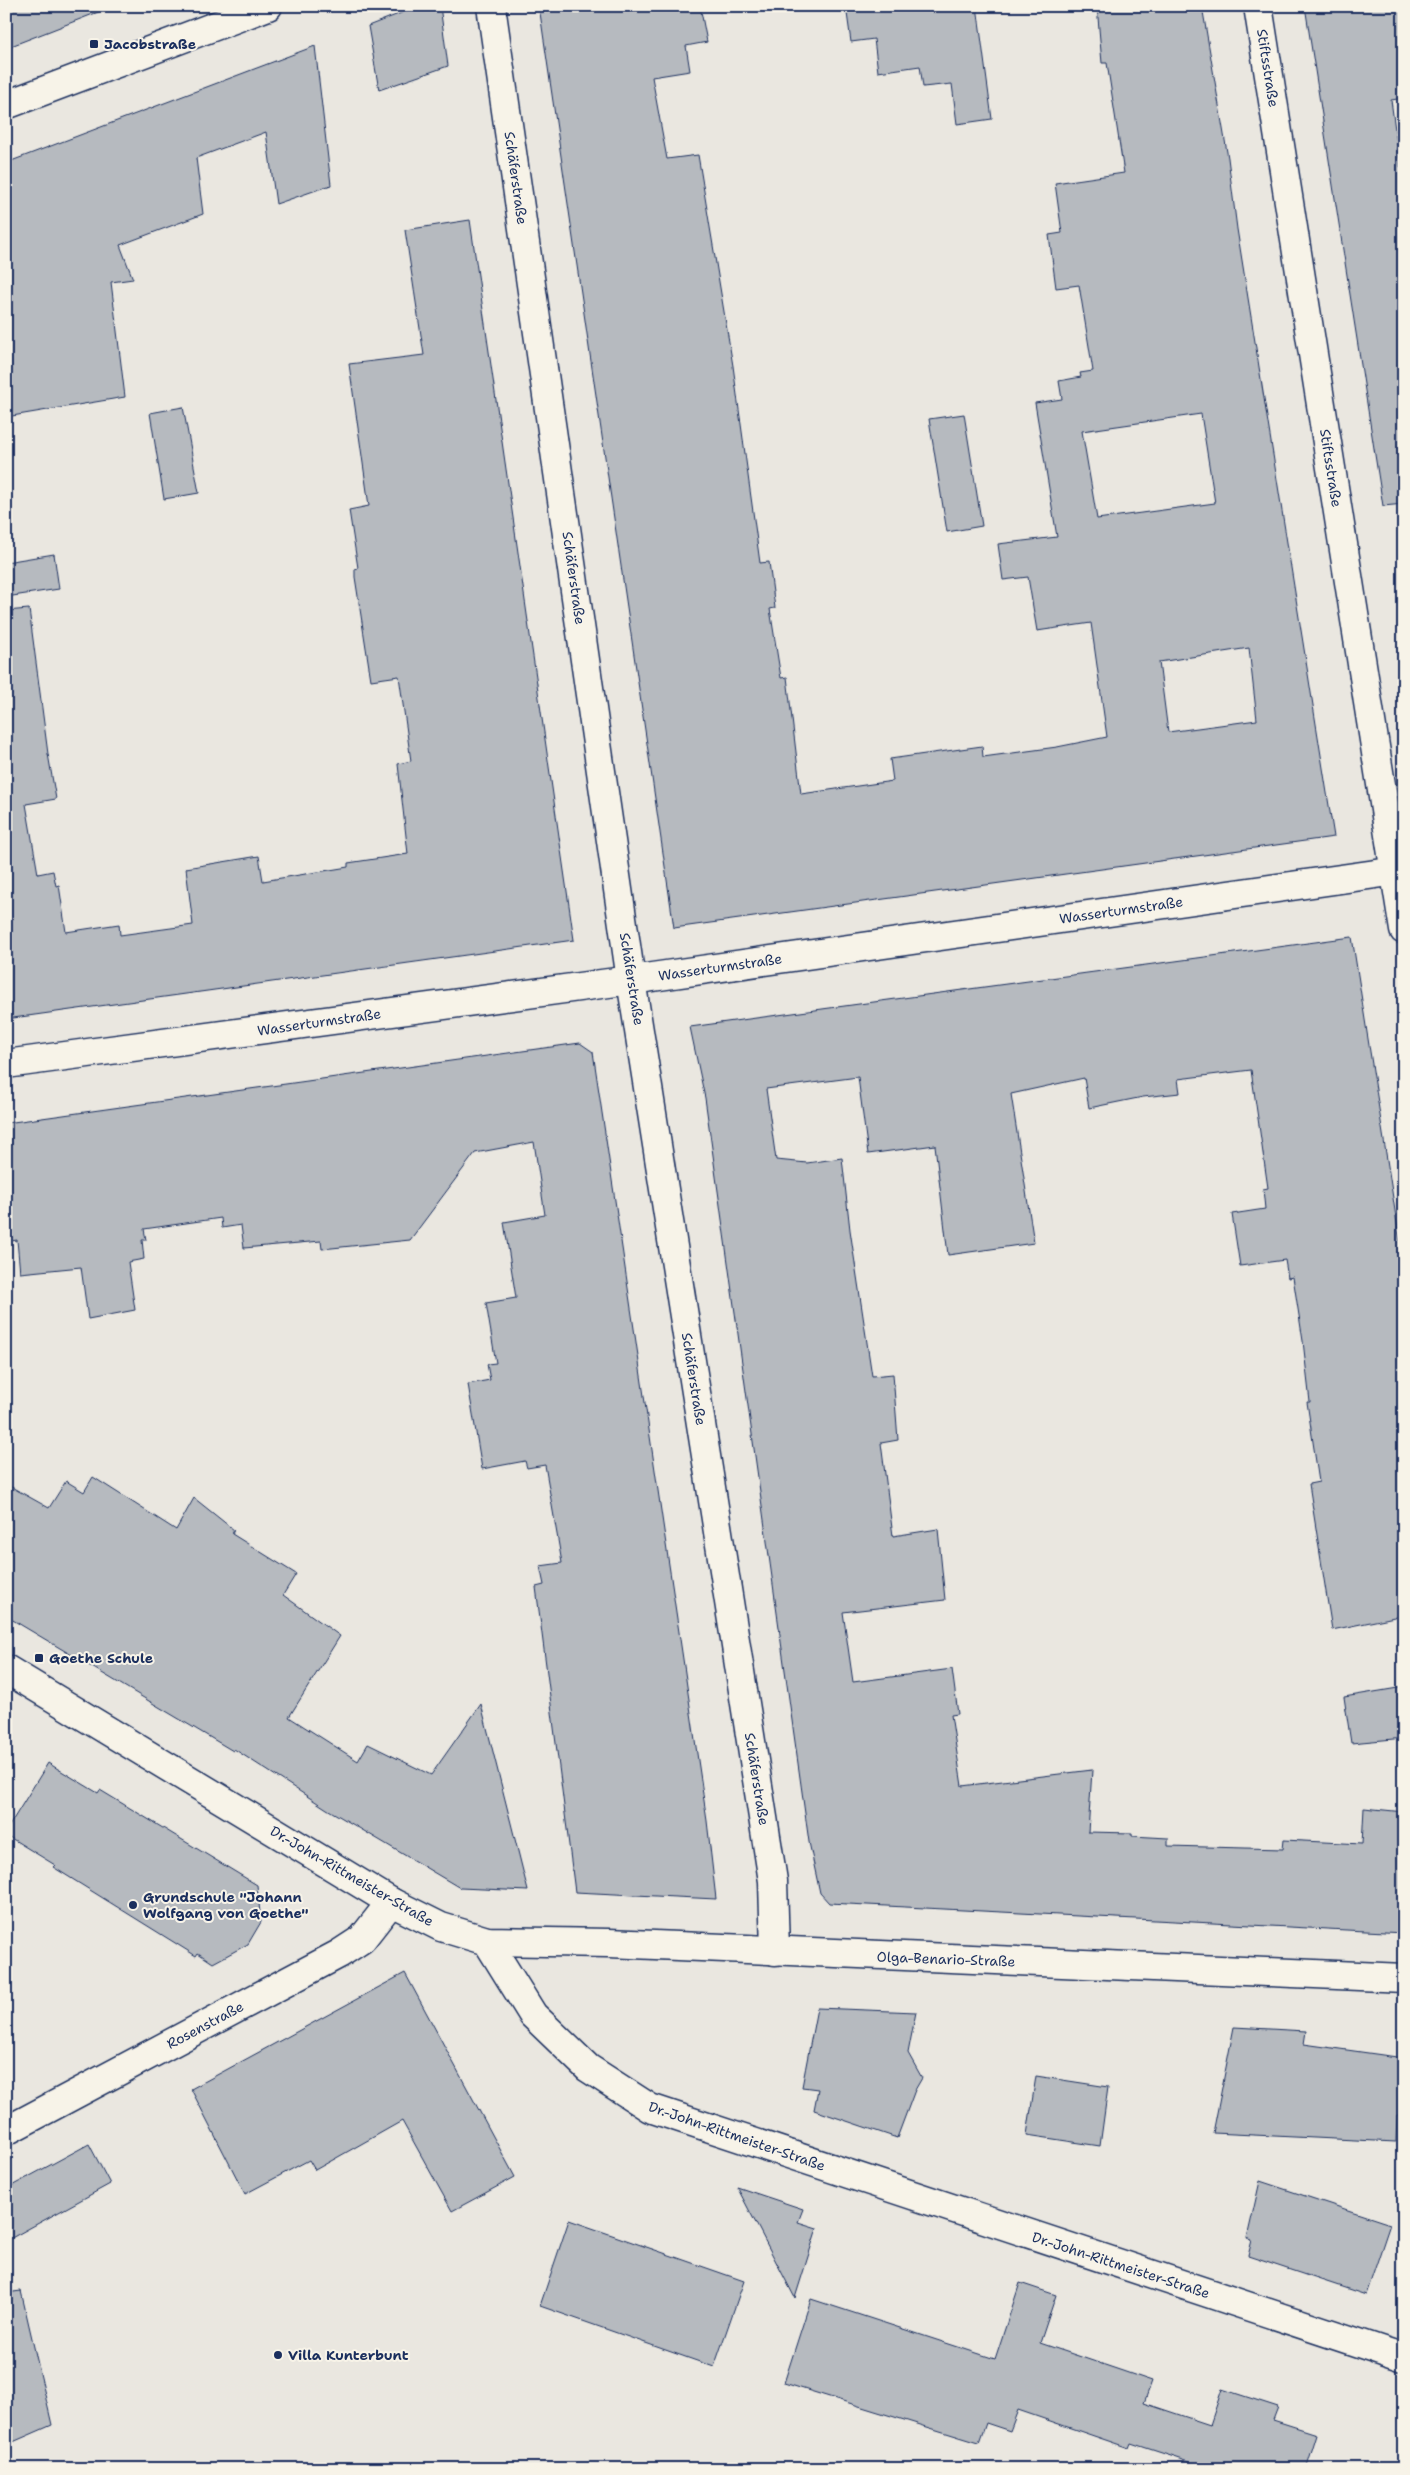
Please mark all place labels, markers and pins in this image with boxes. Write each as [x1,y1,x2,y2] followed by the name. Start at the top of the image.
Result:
[104,35,196,53] place label: Jacobstraße
[88,38,100,50] marker: Jacobstraße
[49,1649,153,1667] place label: Goethe Schule
[33,1652,45,1664] marker: Goethe Schule
[143,1888,309,1922] place label: Grundschule "Johann Wolfgang von Goethe"
[127,1899,139,1911] marker: Grundschule "Johann Wolfgang von Goethe"
[288,2346,409,2364] place label: Villa Kunterbunt
[272,2349,284,2361] marker: Villa Kunterbunt

